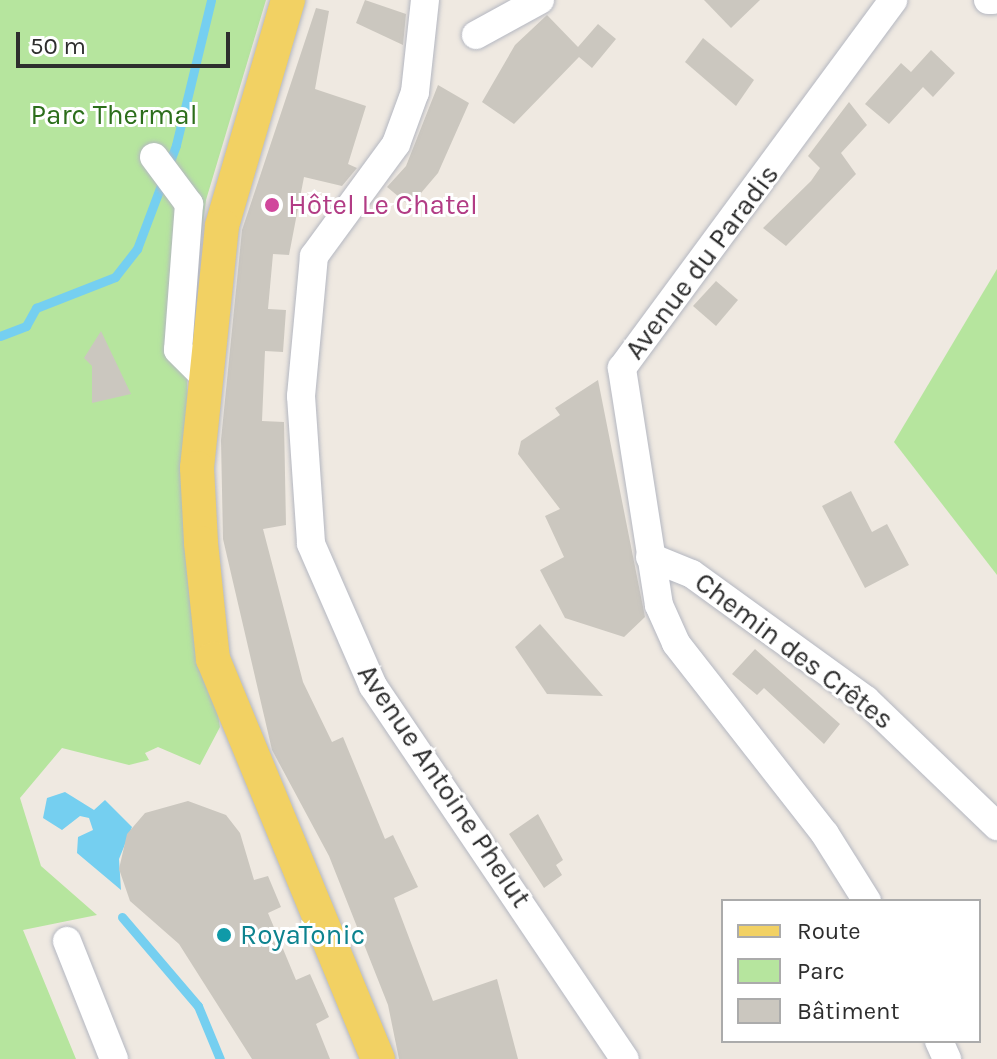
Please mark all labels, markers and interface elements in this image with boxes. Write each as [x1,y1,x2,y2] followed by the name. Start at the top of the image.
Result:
[20,16,234,66] scale bar
[30,32,86,60] text: 50 m
[31,98,197,132] park label: Parc Thermal
[618,158,786,366] street label: Avenue du Paradis
[288,188,478,222] place label: Hôtel Le Chatel
[263,196,281,214] marker: Hôtel Le Chatel
[688,565,900,737] street label: Chemin des Crêtes
[350,658,538,914] street label: Avenue Antoine Phelut
[721,899,981,1043] legend
[797,917,861,945] text: Route
[240,918,365,952] place label: RoyaTonic
[215,926,233,944] marker: RoyaTonic
[797,957,845,985] text: Parc
[797,997,900,1025] text: Bâtiment

